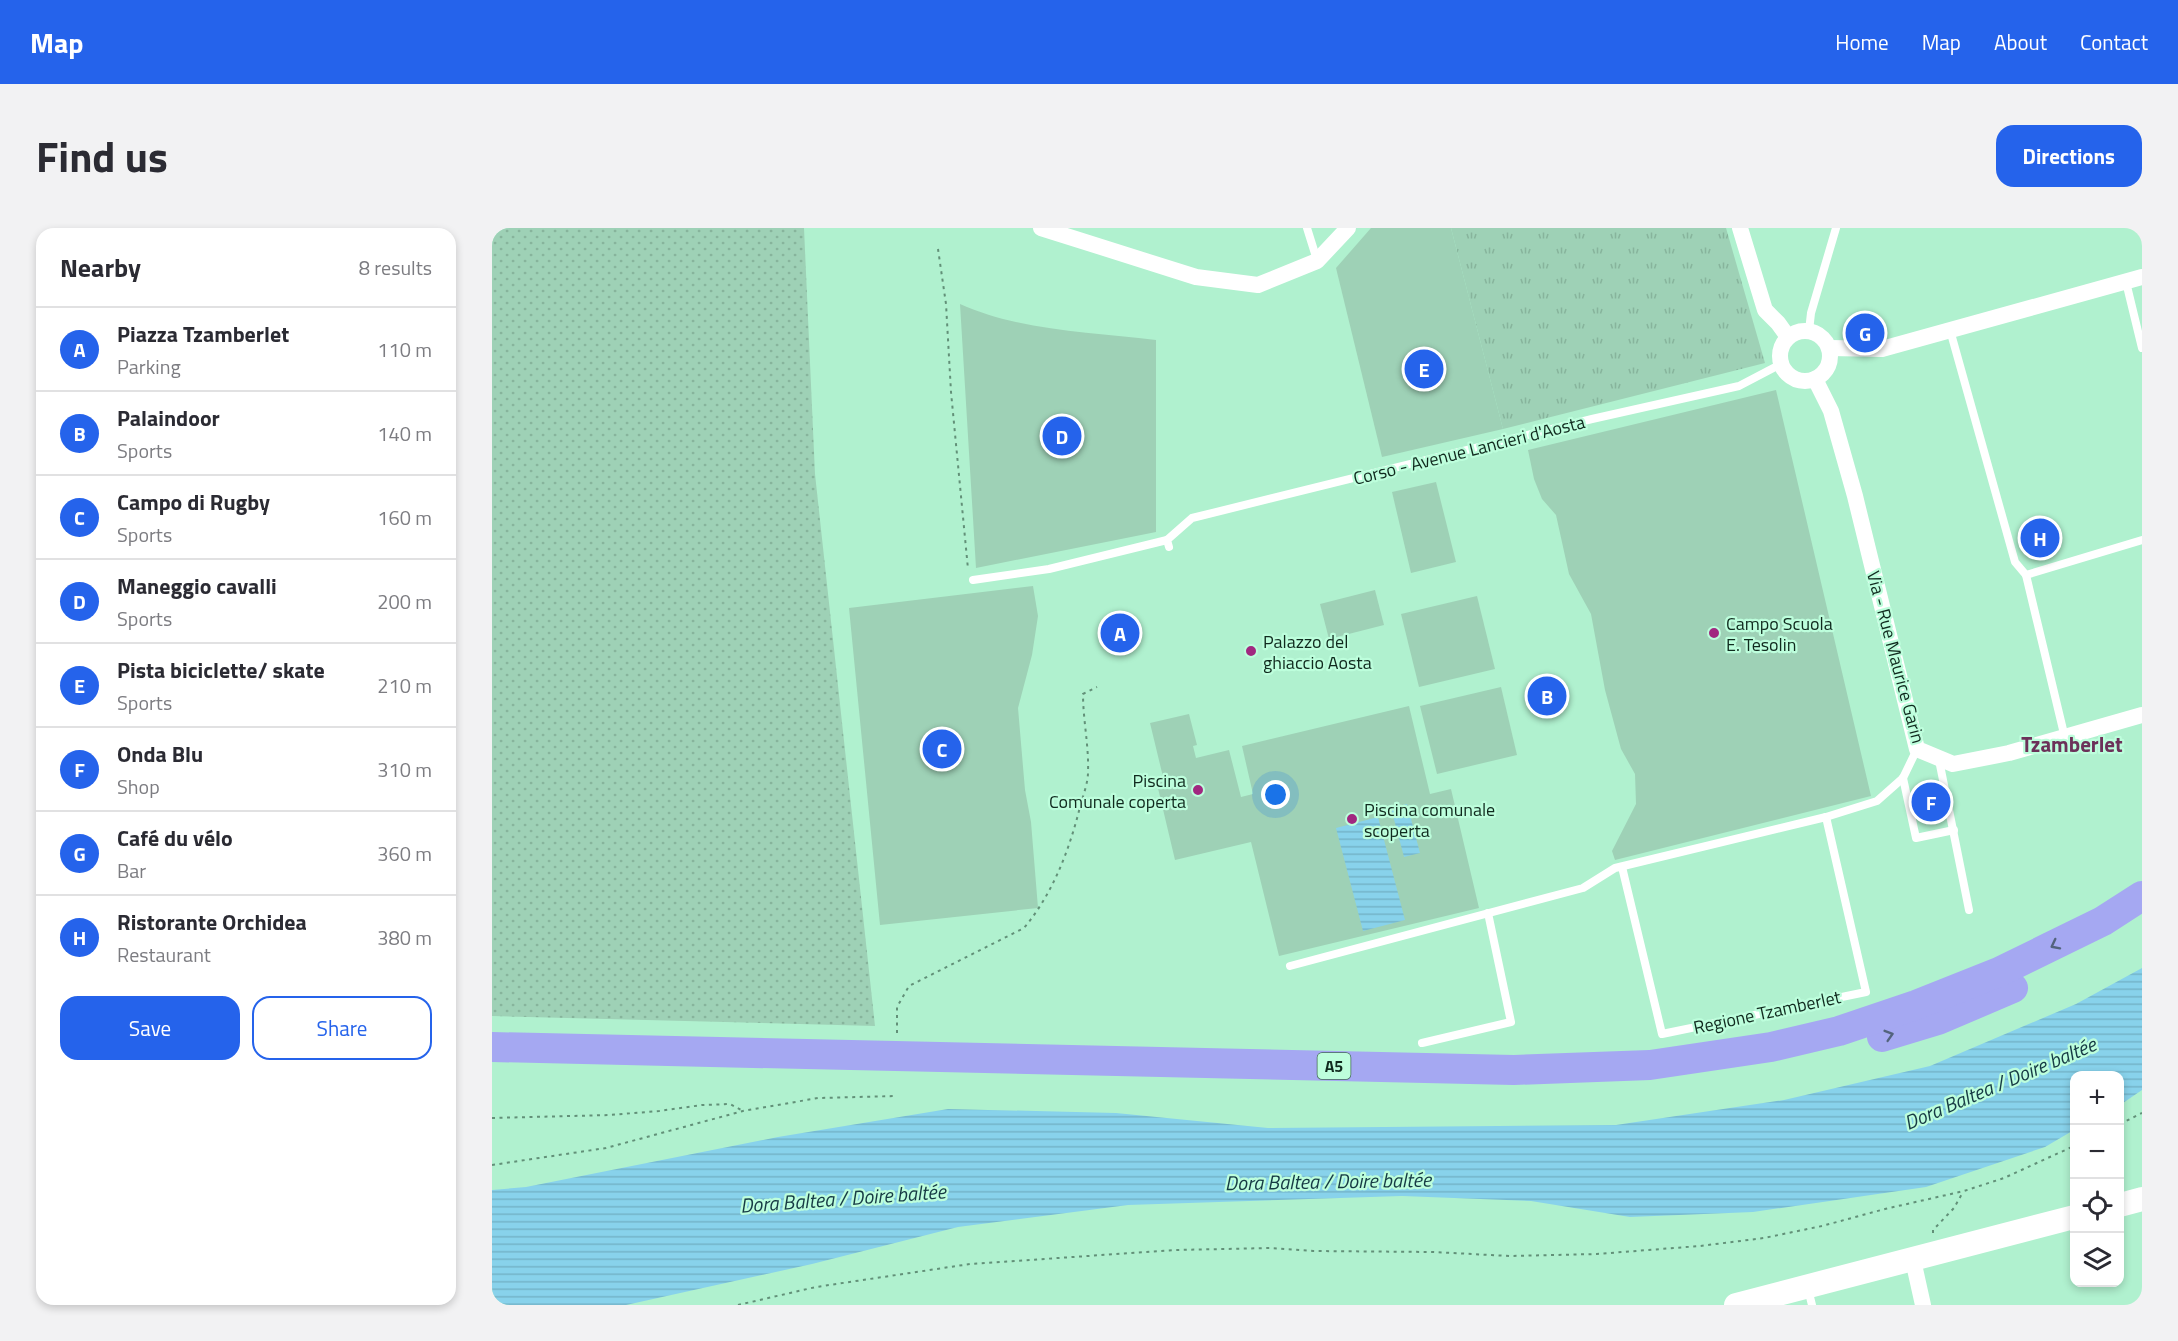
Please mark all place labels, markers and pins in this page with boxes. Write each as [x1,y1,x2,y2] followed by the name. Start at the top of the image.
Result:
[1846,310,1884,356] pin: G
[1404,346,1444,392] pin: E
[1042,414,1082,458] pin: D
[2020,516,2060,560] pin: H
[1100,610,1140,656] pin: A
[1726,610,1833,658] place label: Campo Scuola E. Tesolin
[1707,626,1721,640] marker: Campo Scuola E. Tesolin
[1263,628,1372,676] place label: Palazzo del ghiaccio Aosta
[1244,644,1258,658] marker: Palazzo del ghiaccio Aosta
[1528,674,1566,718] pin: B
[922,726,962,772] pin: C
[1049,767,1186,815] place label: Piscina Comunale coperta
[1912,780,1950,824] pin: F
[1191,783,1205,797] marker: Piscina Comunale coperta
[1364,796,1495,844] place label: Piscina comunale scoperta
[1345,812,1359,826] marker: Piscina comunale scoperta

